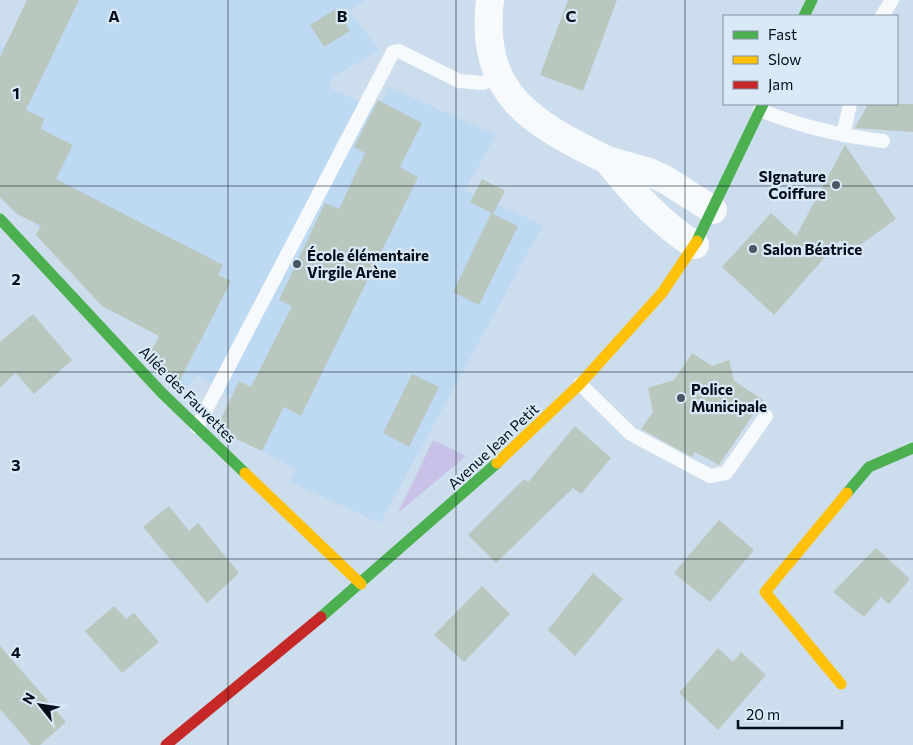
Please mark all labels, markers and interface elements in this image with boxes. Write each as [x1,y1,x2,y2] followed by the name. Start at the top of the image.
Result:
[108,6,120,25] text: A
[337,6,348,25] text: B
[566,6,577,25] text: C
[723,15,898,105] legend
[768,25,797,43] text: Fast
[768,50,801,68] text: Slow
[768,75,793,93] text: Jam
[12,83,20,102] text: 1
[759,167,826,202] place label: SIgnature Coiffure
[830,179,842,191] marker: SIgnature Coiffure
[763,240,862,258] place label: Salon Béatrice
[747,243,759,255] marker: Salon Béatrice
[307,246,429,281] place label: École élémentaire Virgile Arène
[291,258,303,270] marker: École élémentaire Virgile Arène
[11,269,21,288] text: 2
[136,342,240,446] street label: Allée des Fauvettes
[691,380,767,415] place label: Police Municipale
[675,392,687,404] marker: Police Municipale
[444,399,542,493] street label: Avenue Jean Petit
[11,455,21,474] text: 3
[11,642,21,661] text: 4
[15,680,65,730] north arrow
[18,689,38,707] text: N
[738,698,842,730] scale bar
[746,705,780,723] text: 20 m

